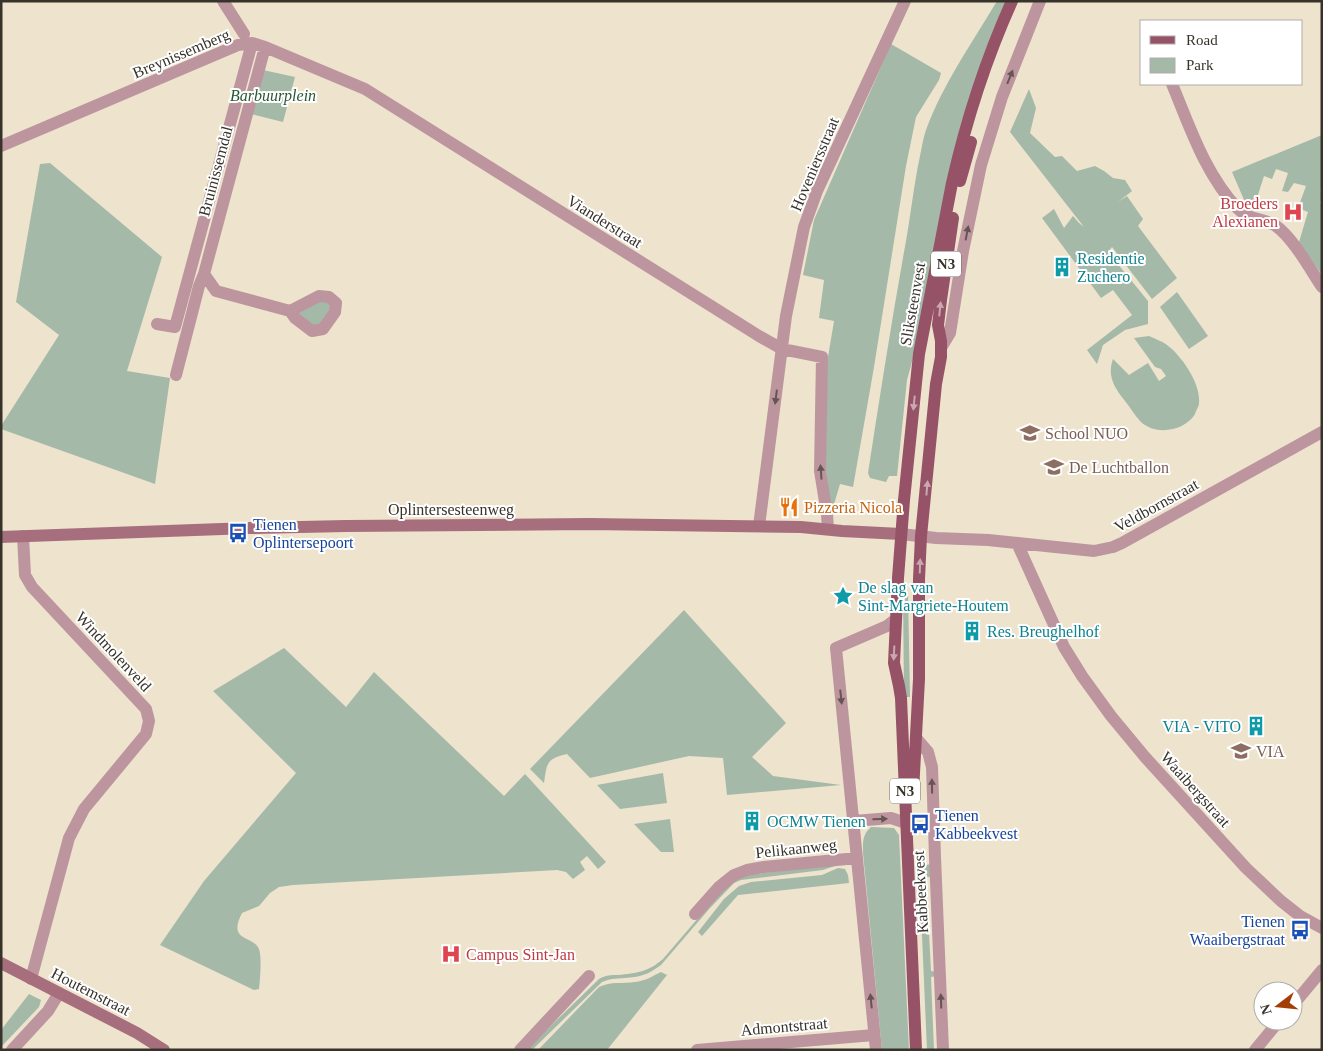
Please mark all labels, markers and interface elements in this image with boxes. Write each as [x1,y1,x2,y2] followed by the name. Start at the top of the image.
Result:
[1140,20,1303,85] legend
[130,25,233,82] street label: Breynissemberg
[1186,32,1218,48] text: Road
[1186,57,1214,73] text: Park
[1006,69,1014,84] one-way arrow
[230,87,316,105] park label: Barbuurplein
[787,114,842,214] street label: Hoveniersstraat
[195,124,236,218] street label: Bruinissemdal
[564,192,646,252] street label: Vianderstraat
[1212,195,1278,230] place label: Broeders Alexianen
[1282,201,1304,223] hospital icon: Broeders Alexianen
[963,225,971,241] one-way arrow
[1077,250,1145,285] place label: Residentie Zuchero
[931,252,961,276] road number: N3
[1051,256,1073,278] building icon: Residentie Zuchero
[897,260,928,347] street label: Sliksteenvest
[936,301,944,317] one-way arrow
[772,389,780,405] one-way arrow
[910,395,918,411] one-way arrow
[1019,422,1041,444] school or university icon: School NUO
[1045,425,1128,442] place label: School NUO
[1043,456,1065,478] school or university icon: De Luchtballon
[1069,459,1169,476] place label: De Luchtballon
[817,464,825,480] one-way arrow
[1111,475,1202,535] street label: Veldbornstraat
[923,480,931,496] one-way arrow
[778,496,800,518] restaurant icon: Pizzeria Nicola
[804,499,902,516] place label: Pizzeria Nicola
[388,501,514,519] street label: Oplintersesteenweg
[253,516,354,552] place label: Tienen Oplintersepoort
[227,522,249,544] bus stop icon: Tienen Oplintersepoort
[917,558,925,574] one-way arrow
[858,579,1009,615] place label: De slag van Sint-Margriete-Houtem
[832,585,854,607] place icon: De slag van Sint-Margriete-Houtem
[72,608,155,695] street label: Windmolenveld
[961,620,983,642] building icon: Res. Breughelhof
[987,623,1100,641] place label: Res. Breughelhof
[890,645,898,661] one-way arrow
[837,689,845,705] one-way arrow
[1245,715,1267,737] building icon: VIA - VITO
[1162,718,1241,735] place label: VIA - VITO
[1230,740,1252,762] school or university icon: VIA
[1256,743,1285,760] place label: VIA
[1157,748,1234,831] street label: Waaibergstraat
[890,778,920,804] road number: N3
[928,778,936,794] one-way arrow
[935,807,1018,842] place label: Tienen Kabbeekvest
[741,810,763,832] building icon: OCMW Tienen
[767,813,866,830] place label: OCMW Tienen
[909,813,931,835] bus stop icon: Tienen Kabbeekvest
[873,814,889,822] one-way arrow
[755,836,838,862] street label: Pelikaanweg
[910,850,931,934] street label: Kabbeekvest
[1190,913,1286,949] place label: Tienen Waaibergstraat
[1289,919,1311,941] bus stop icon: Tienen Waaibergstraat
[440,943,462,965] hospital icon: Campus Sint-Jan
[466,946,575,964] place label: Campus Sint-Jan
[49,964,134,1019] street label: Houtemstraat
[1253,981,1303,1031] north arrow
[867,993,875,1009] one-way arrow
[937,993,945,1009] one-way arrow
[1257,1003,1275,1016] text: N
[740,1014,829,1039] street label: Admontstraat

